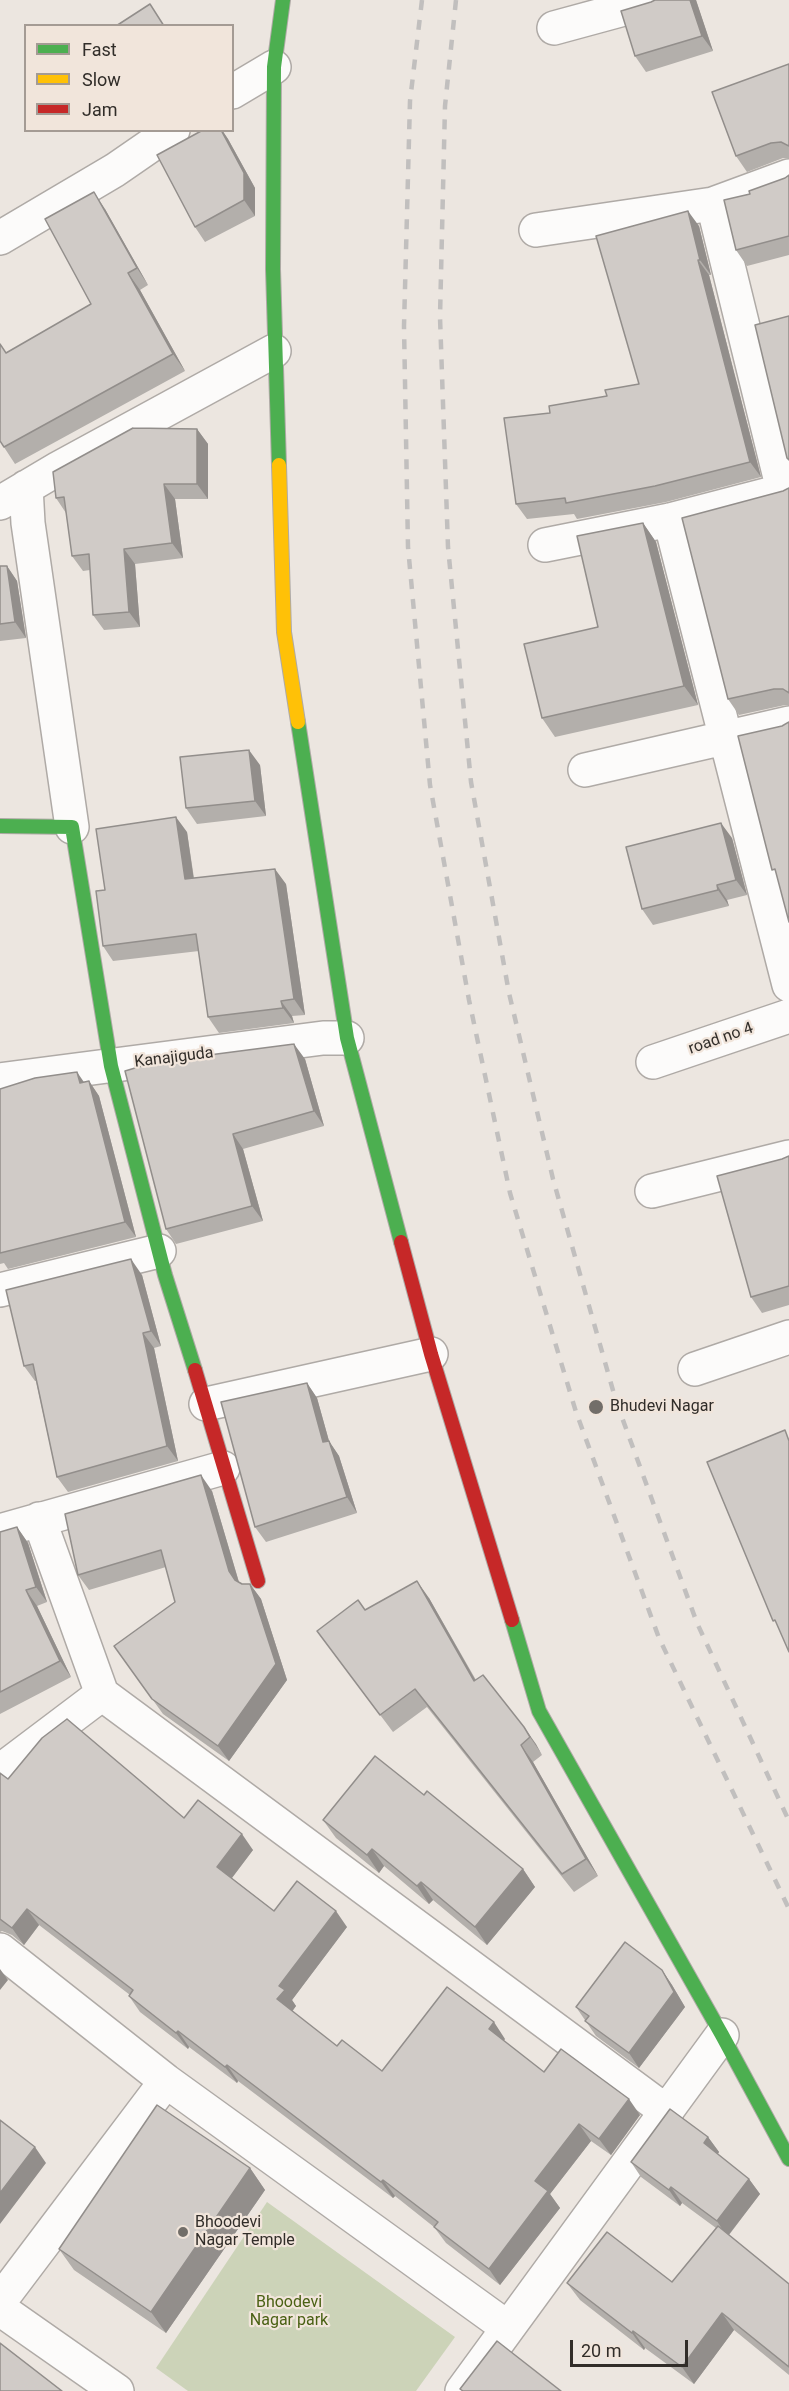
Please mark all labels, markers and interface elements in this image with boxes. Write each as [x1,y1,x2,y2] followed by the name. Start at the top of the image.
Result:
[24,24,234,132] legend
[82,39,117,60] text: Fast
[82,69,121,90] text: Slow
[82,99,118,120] text: Jam
[686,1019,756,1059] street label: road no 4
[133,1044,215,1072] street label: Kanajiguda
[610,1397,714,1417] place label: Bhudevi Nagar
[587,1398,605,1416] marker: Bhudevi Nagar
[195,2213,295,2251] place label: Bhoodevi Nagar Temple
[176,2225,190,2239] marker: Bhoodevi Nagar Temple
[250,2293,328,2331] park label: Bhoodevi Nagar park
[573,2328,692,2366] scale bar
[581,2340,621,2361] text: 20 m

